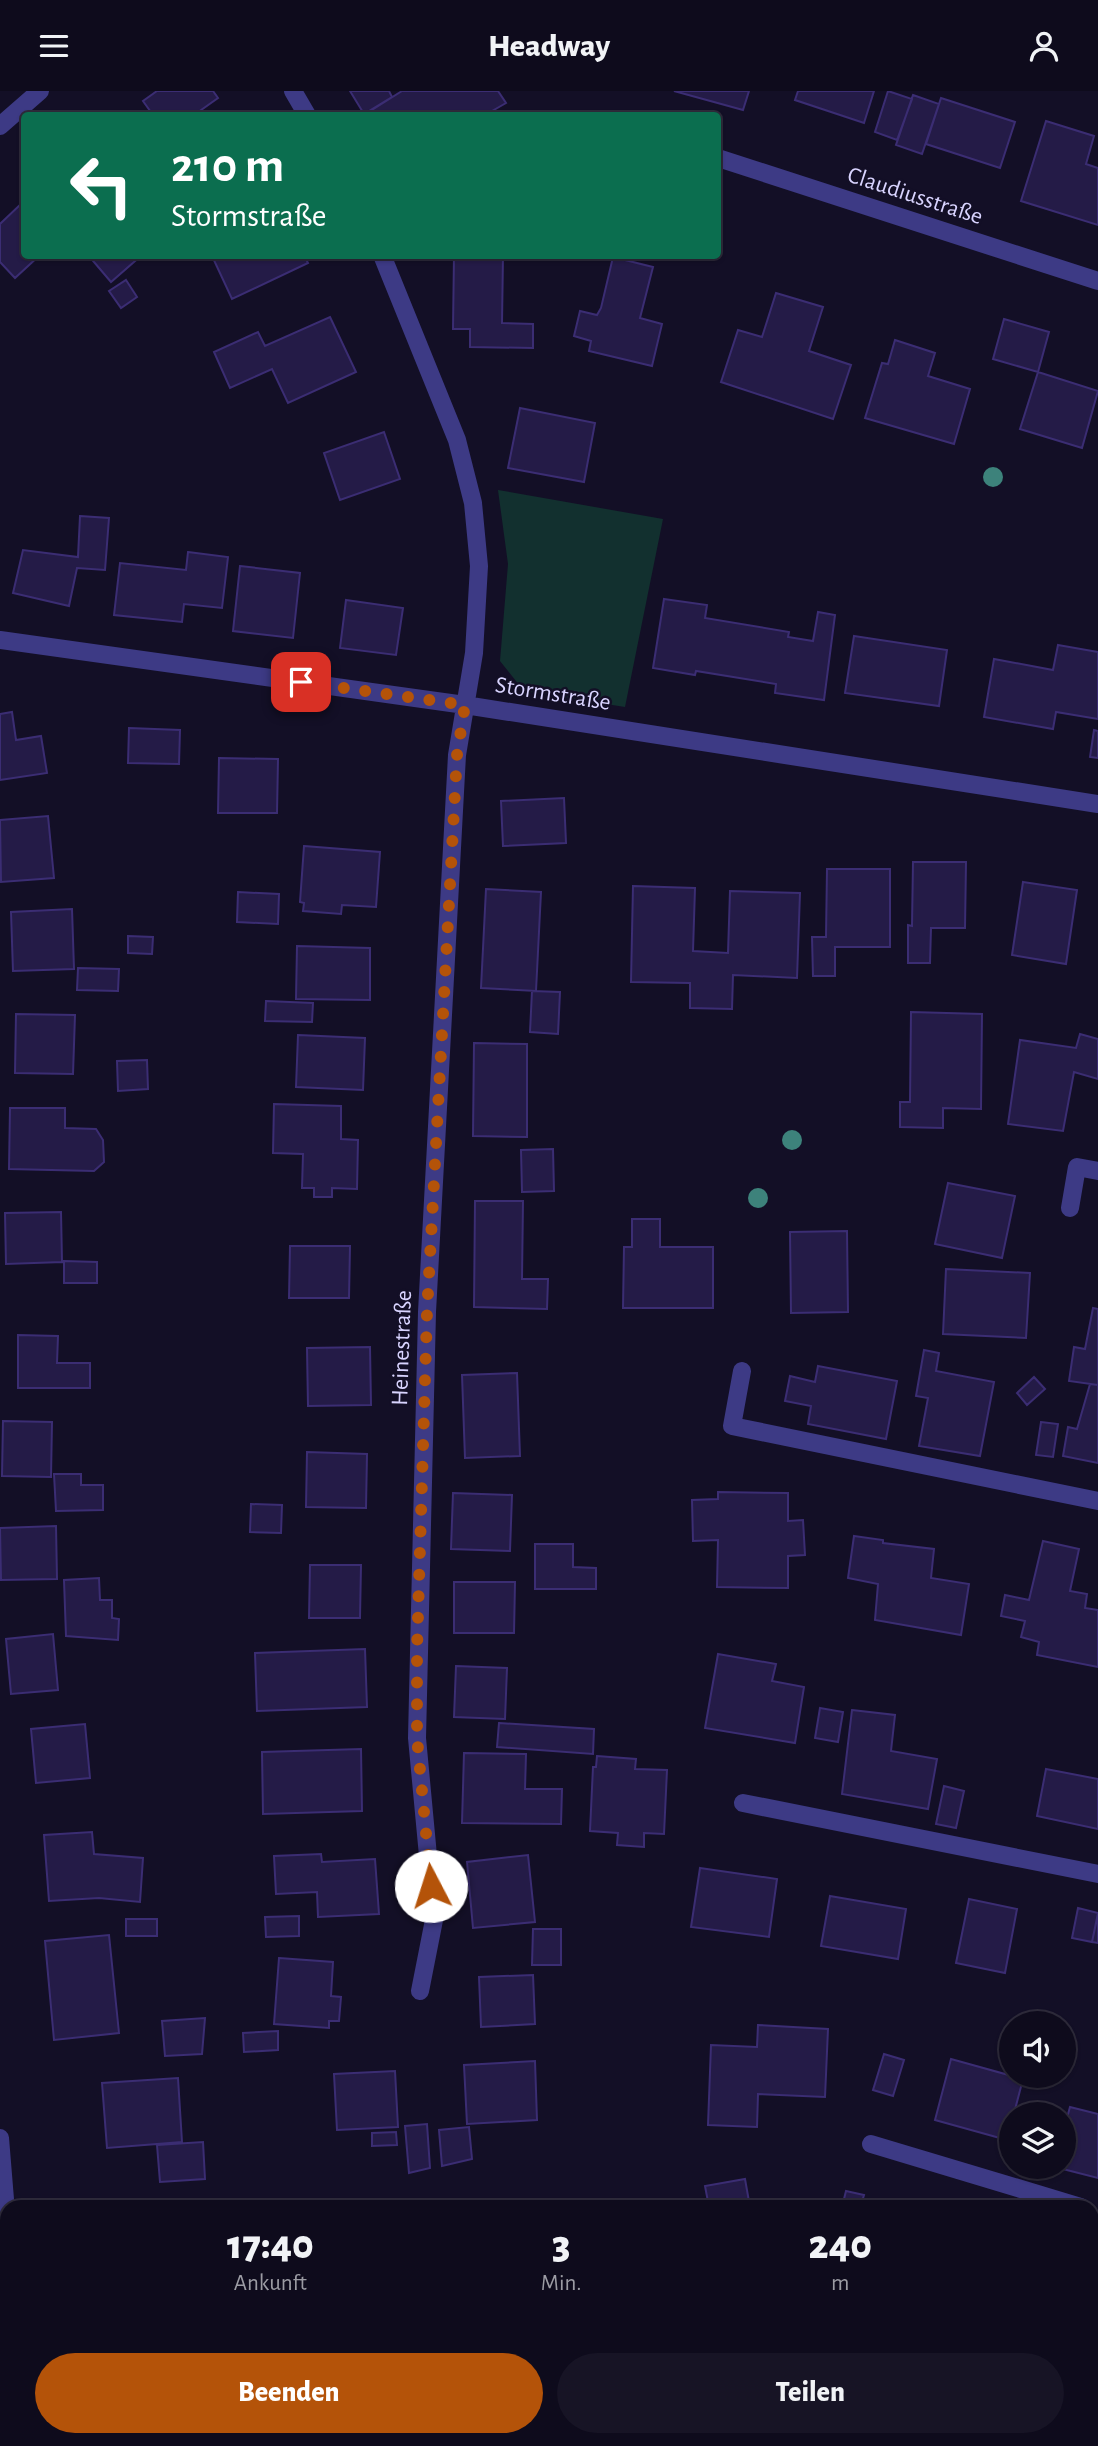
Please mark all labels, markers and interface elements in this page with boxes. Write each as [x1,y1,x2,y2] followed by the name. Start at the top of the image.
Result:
[35,27,73,65] icon: menu
[1025,27,1063,65] icon: person
[488,30,610,62] text: Headway
[56,140,147,231] icon: left
[171,142,284,191] text: 210 m
[844,163,986,229] street label: Claudiusstraße
[171,200,327,232] text: Stormstraße
[271,652,331,712] pin
[282,663,320,701] icon: arrive
[494,673,612,715] street label: Stormstraße
[388,1290,416,1406] street label: Heinestraße
[394,1849,468,1923] position arrow
[999,2011,1076,2179] map controls
[999,2011,1076,2088] button: sound
[999,2102,1076,2179] button: layers
[227,2224,314,2266] text: 17:40
[552,2224,570,2266] text: 3
[809,2224,872,2266] text: 240
[234,2272,307,2295] text: Ankunft
[541,2272,582,2295] text: Min.
[831,2272,850,2295] text: m
[35,2353,543,2433] button: Beenden
[557,2353,1064,2433] button: Teilen

